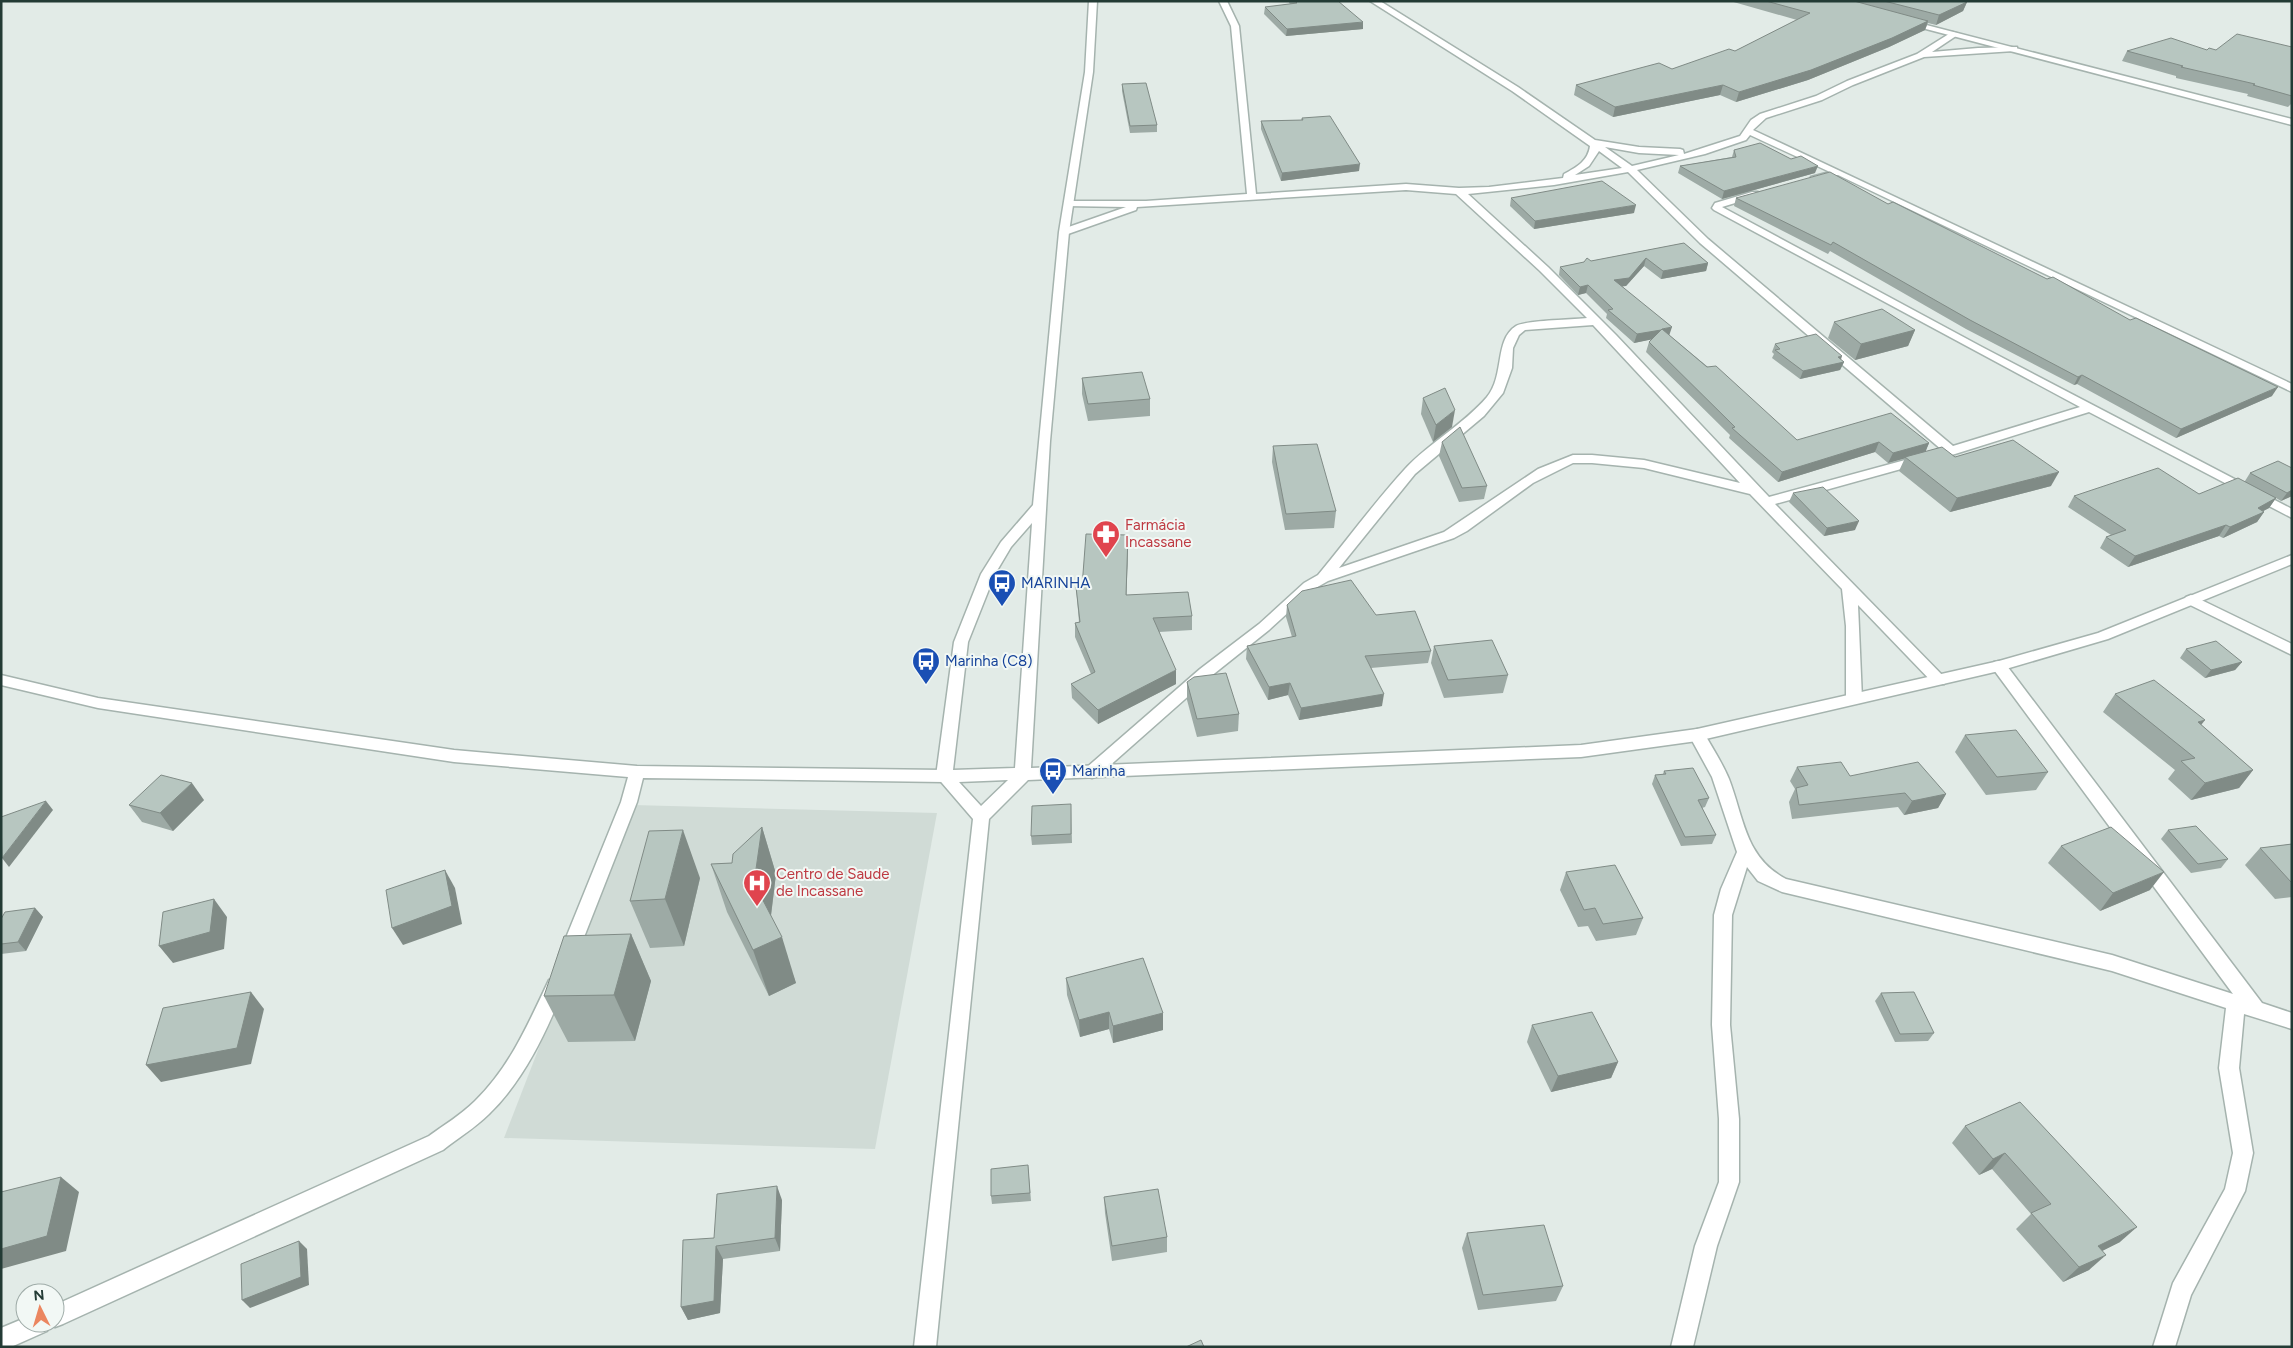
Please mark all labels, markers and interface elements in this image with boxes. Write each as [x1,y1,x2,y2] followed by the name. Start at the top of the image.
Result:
[1125,516,1191,551] place label: Farmácia Incassane
[1091,519,1121,558] pharmacy icon: Farmácia Incassane
[987,568,1017,607] bus stop icon: MARINHA
[1021,574,1090,592] place label: MARINHA
[911,646,941,685] bus stop icon: Marinha (C8)
[945,652,1033,670] place label: Marinha (C8)
[1038,756,1068,795] bus stop icon: Marinha
[1072,762,1125,780] place label: Marinha
[776,865,889,900] place label: Centro de Saude de Incassane
[742,868,772,907] hospital icon: Centro de Saude de Incassane
[15,1283,65,1333] north arrow
[33,1287,45,1304] text: N

